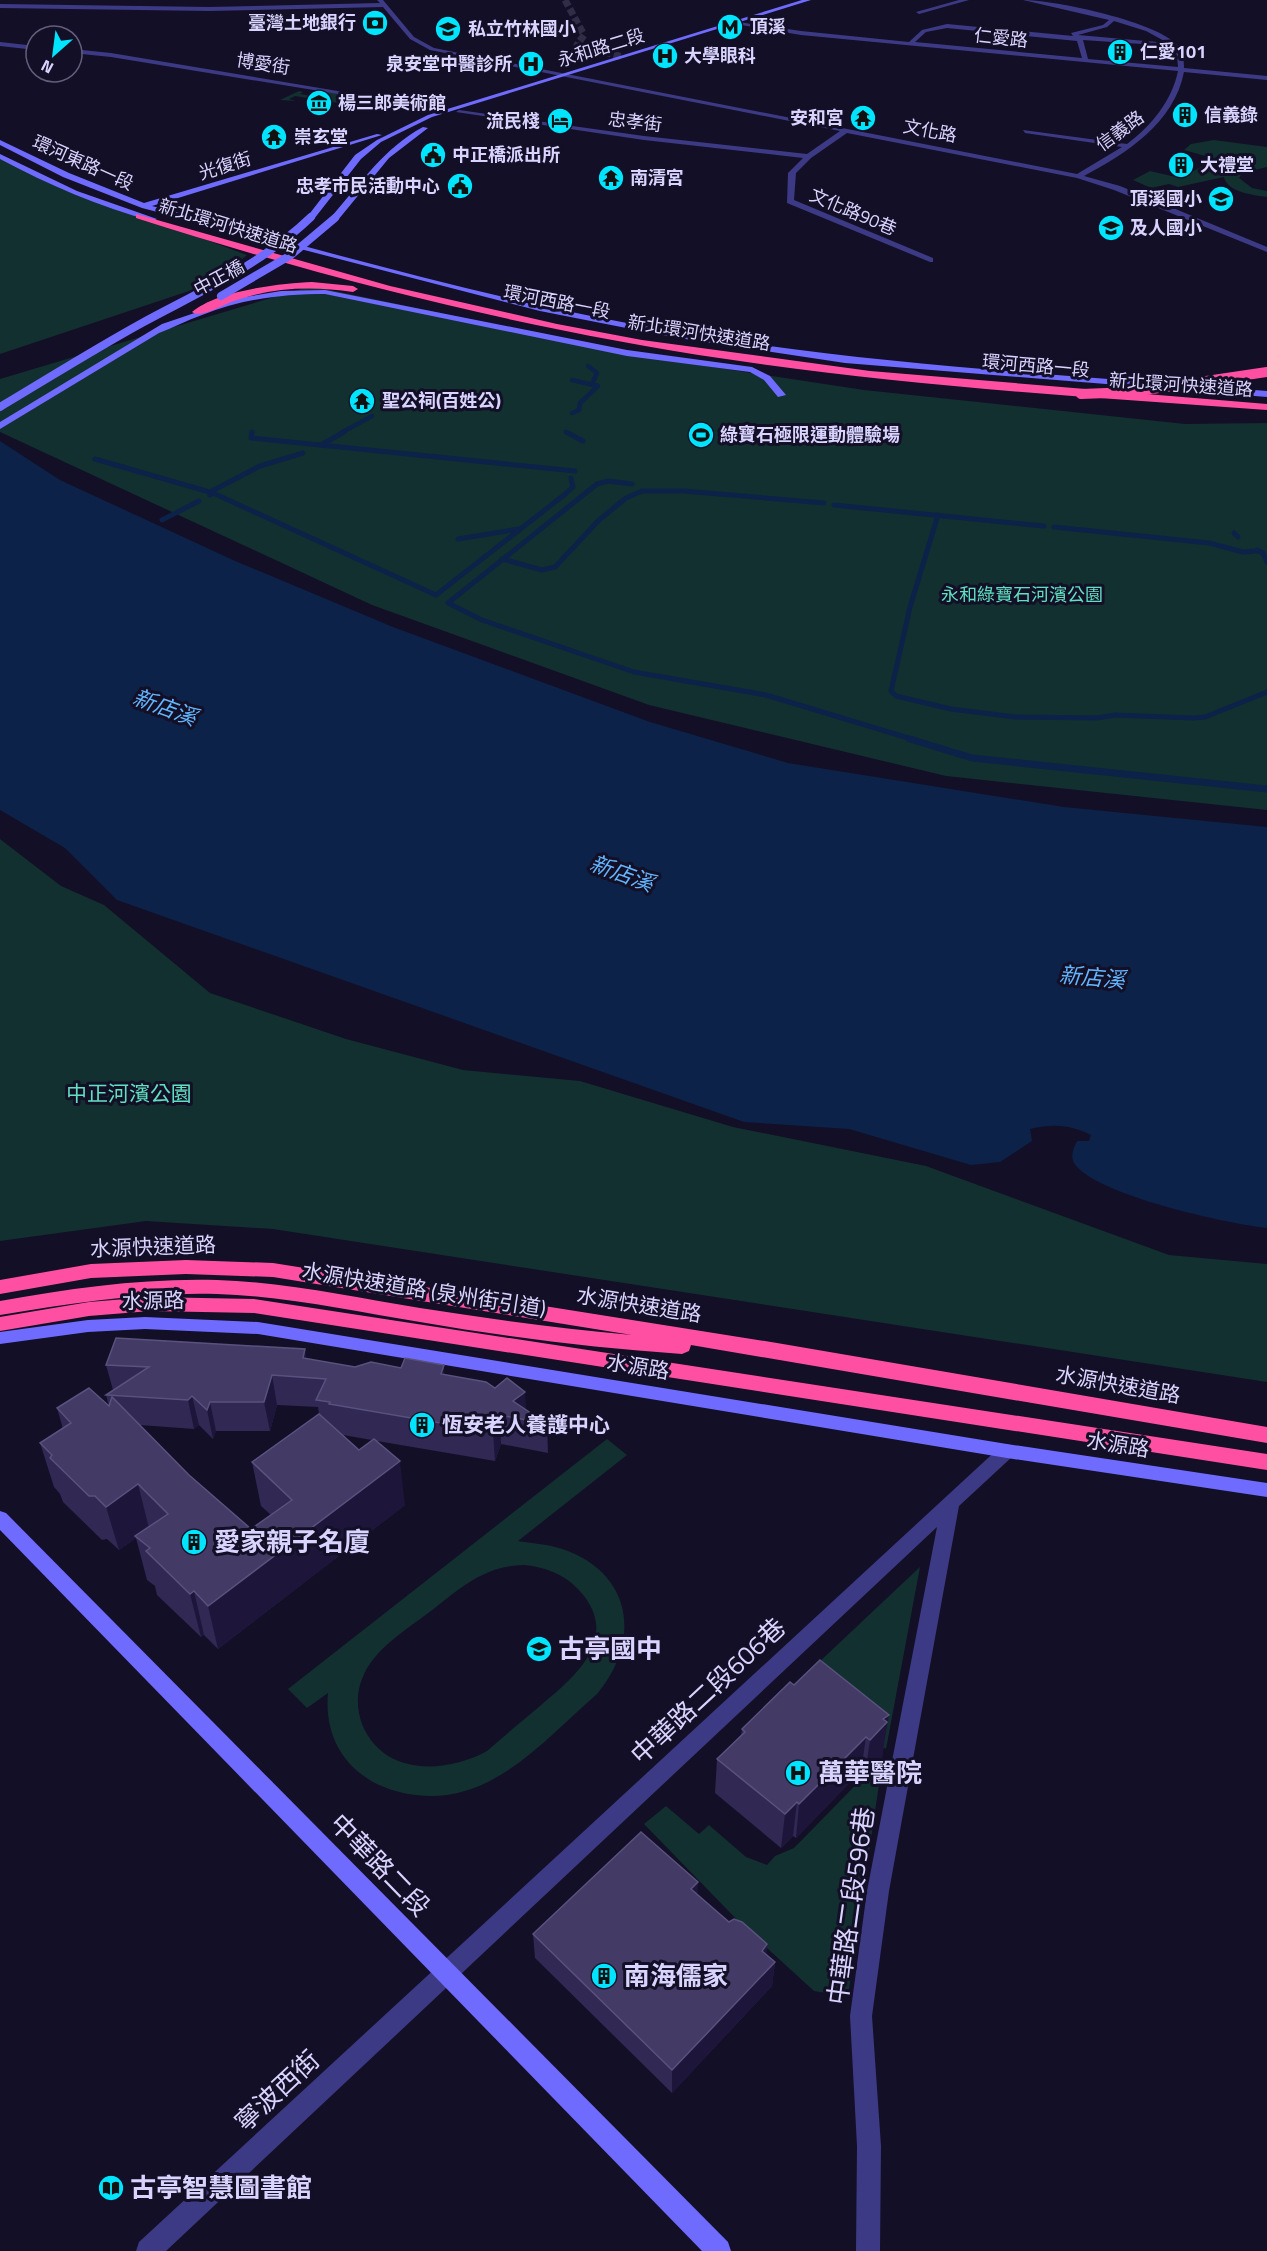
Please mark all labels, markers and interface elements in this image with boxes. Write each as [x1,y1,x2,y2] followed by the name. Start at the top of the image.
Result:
[360,8,390,38] bank icon: 臺灣土地銀行
[248,9,356,36] place label: 臺灣土地銀行
[715,12,745,42] metro station icon: 頂溪
[750,13,786,40] place label: 頂溪
[433,14,463,44] school or university icon: 私立竹林國小
[468,15,576,42] place label: 私立竹林國小
[554,21,648,74] street label: 永和路二段
[973,21,1029,54] street label: 仁愛路
[24,24,84,84] north arrow
[1105,37,1135,67] building icon: 仁愛101
[1140,38,1206,65] place label: 仁愛101
[650,41,680,71] hospital icon: 大學眼科
[684,42,756,69] place label: 大學眼科
[234,46,292,81] street label: 博愛街
[516,49,546,79] hospital icon: 泉安堂中醫診所
[386,50,512,77] place label: 泉安堂中醫診所
[36,54,57,80] text: N
[304,88,334,118] museum icon: 楊三郎美術館
[338,89,446,116] place label: 楊三郎美術館
[1170,100,1200,130] building icon: 信義錄
[1204,101,1258,128] place label: 信義錄
[848,103,878,133] temple icon: 安和宮
[790,104,844,131] place label: 安和宮
[1090,104,1149,157] street label: 信義路
[607,105,664,138] street label: 忠孝街
[545,106,575,136] hotel icon: 流民棧
[486,107,540,134] place label: 流民棧
[901,112,959,149] street label: 文化路
[259,122,289,152] temple icon: 崇玄堂
[294,123,348,150] place label: 崇玄堂
[28,128,138,197] street label: 環河東路一段
[418,140,448,170] public building icon: 中正橋派出所
[452,141,560,168] place label: 中正橋派出所
[195,145,255,186] street label: 光復街
[1166,150,1196,180] building icon: 大禮堂
[1200,151,1254,178] place label: 大禮堂
[596,163,626,193] temple icon: 南清宮
[630,164,684,191] place label: 南清宮
[445,171,475,201] public building icon: 忠孝市民活動中心
[296,172,440,199] place label: 忠孝市民活動中心
[805,181,901,242] street label: 文化路90巷
[1206,184,1236,214] school or university icon: 頂溪國小
[1130,185,1202,212] place label: 頂溪國小
[155,192,301,259] street label: 新北環河快速道路
[1096,213,1126,243] school or university icon: 及人國小
[1130,214,1202,241] place label: 及人國小
[189,253,249,302] street label: 中正橋
[502,278,613,325] street label: 環河西路一段
[626,308,772,357] street label: 新北環河快速道路
[981,347,1091,384] street label: 環河西路一段
[1108,366,1254,403] street label: 新北環河快速道路
[347,386,377,416] temple icon: 聖公祠(百姓公)
[382,387,501,414] place label: 聖公祠(百姓公)
[686,420,716,450] sports icon: 綠寶石極限運動體驗場
[720,421,900,448] place label: 綠寶石極限運動體驗場
[941,581,1103,608] park label: 永和綠寶石河濱公園
[128,680,205,735] water label: 新店溪
[585,846,662,901] water label: 新店溪
[1058,957,1129,997] water label: 新店溪
[66,1077,192,1109] park label: 中正河濱公園
[89,1228,216,1264] street label: 水源快速道路
[300,1254,549,1324] street label: 水源快速道路 (泉州街引道)
[574,1278,704,1330] street label: 水源快速道路
[121,1283,185,1317] street label: 水源路
[605,1345,672,1387] street label: 水源路
[1053,1357,1183,1411] street label: 水源快速道路
[442,1408,610,1440] place label: 恆安老人養護中心
[407,1410,437,1440] building icon: 恆安老人養護中心
[1085,1423,1152,1465] street label: 水源路
[214,1522,370,1561] place label: 愛家親子名廈
[179,1527,209,1557] building icon: 愛家親子名廈
[621,1608,794,1773] street label: 中華路二段606巷
[558,1629,662,1668] place label: 古亭國中
[524,1634,554,1664] school or university icon: 古亭國中
[818,1753,922,1792] place label: 萬華醫院
[783,1758,813,1788] hospital icon: 萬華醫院
[321,1804,440,1925] street label: 中華路二段
[817,1804,884,2008] street label: 中華路二段596巷
[624,1956,728,1995] place label: 南海儒家
[589,1961,619,1991] building icon: 南海儒家
[225,2041,328,2140] street label: 寧波西街
[130,2168,312,2207] place label: 古亭智慧圖書館
[96,2173,126,2203] library icon: 古亭智慧圖書館

